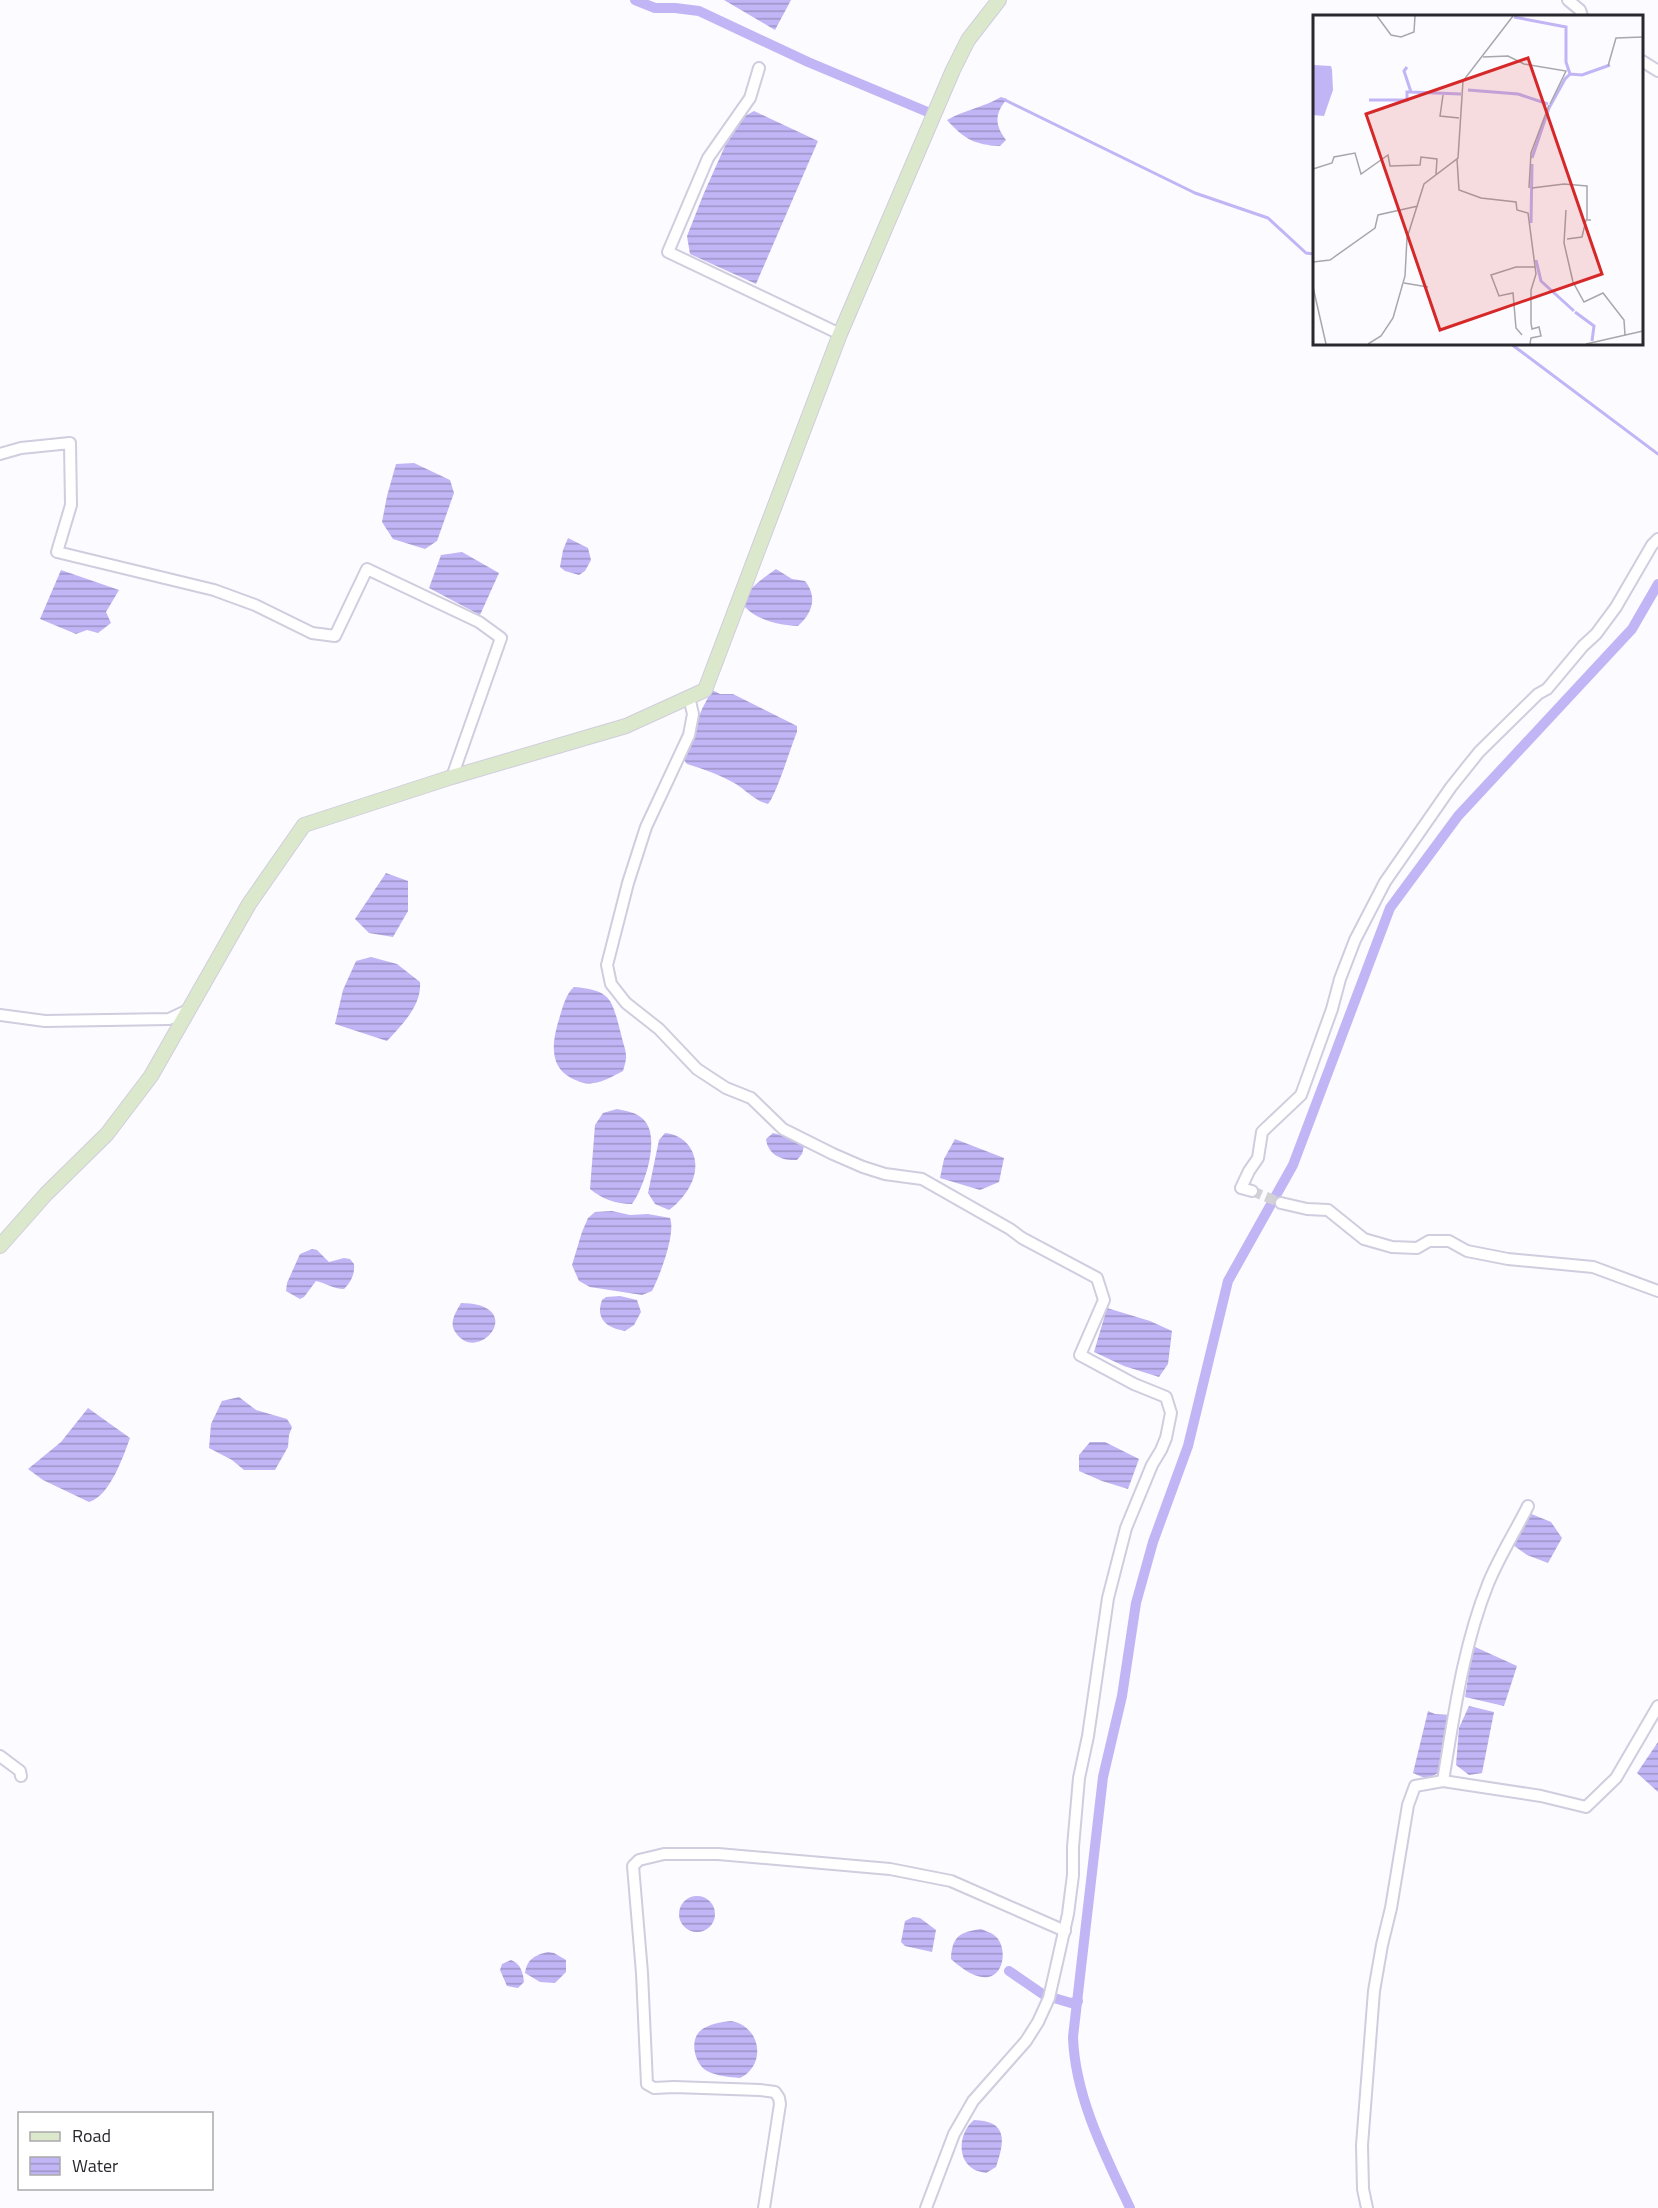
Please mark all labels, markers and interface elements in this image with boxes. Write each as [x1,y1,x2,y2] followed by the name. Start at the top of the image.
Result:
[1313,15,1643,345] inset map
[18,2112,213,2190] legend
[72,2122,111,2149] text: Road
[72,2152,118,2179] text: Water

